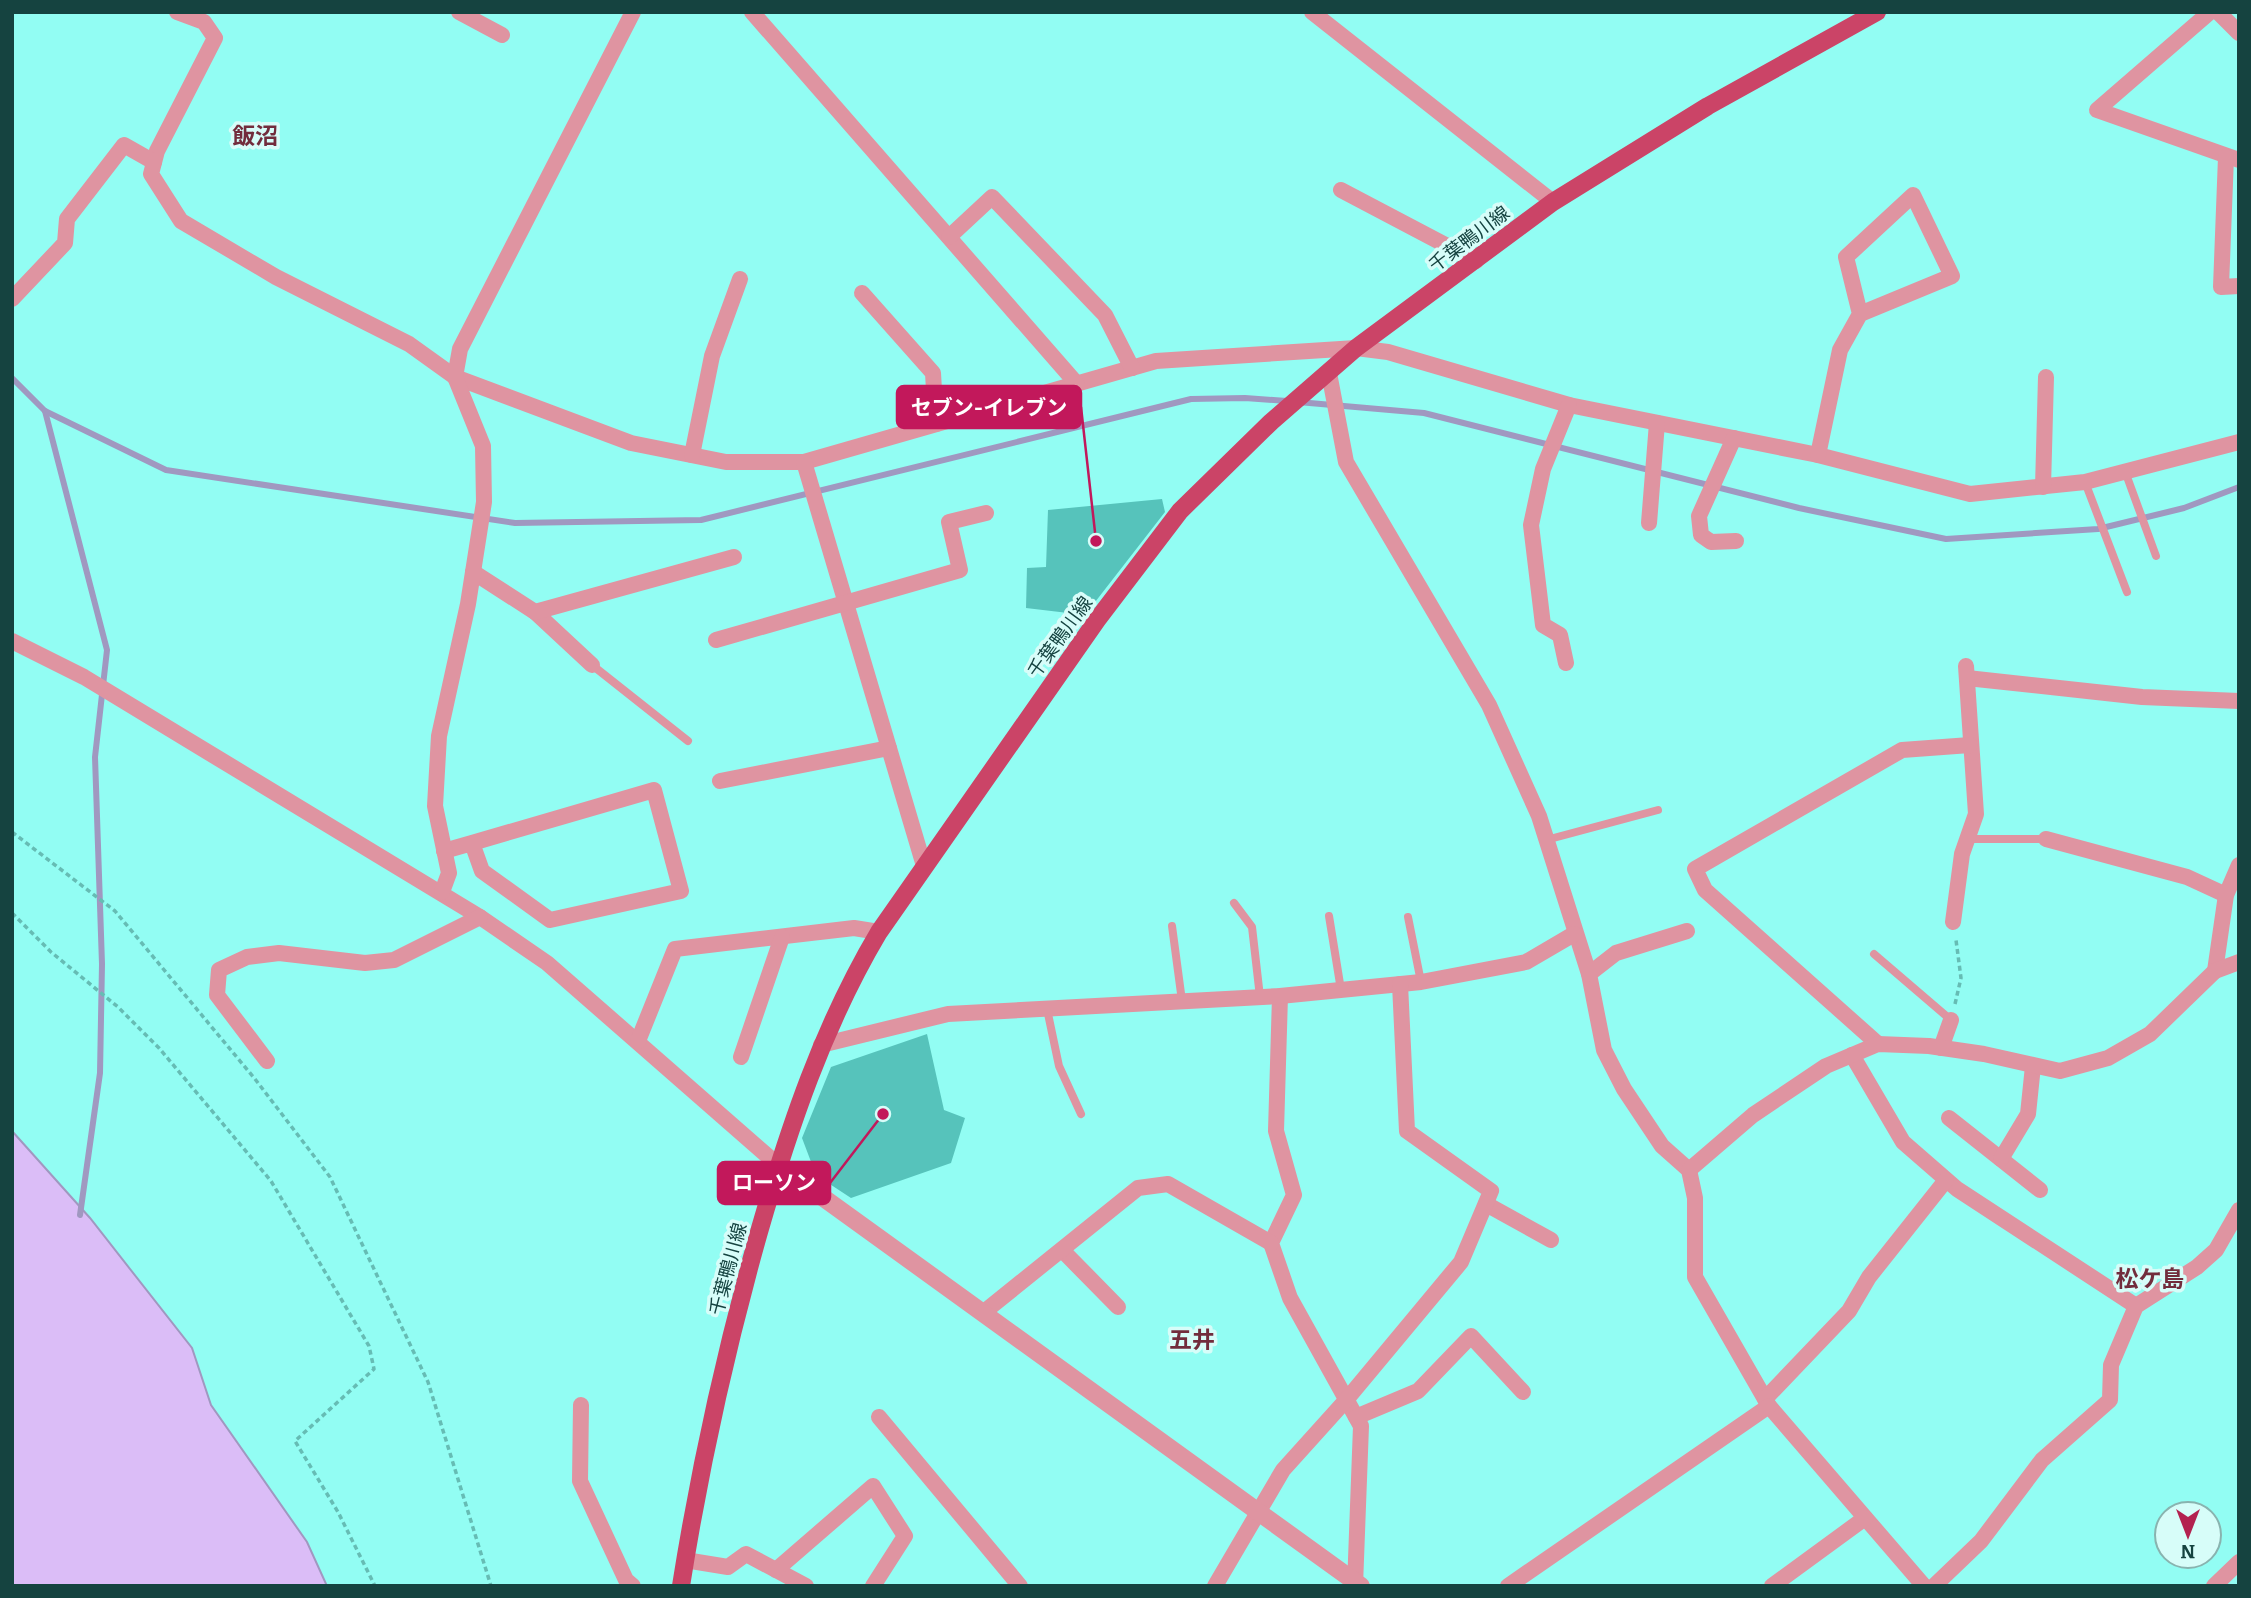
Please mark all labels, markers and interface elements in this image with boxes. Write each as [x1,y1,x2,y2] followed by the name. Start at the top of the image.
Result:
[232,122,278,150] district label: 飯沼
[1424,201,1514,277] street label: 千葉鴨川線
[897,386,1081,428] callout: セブン-イレブン
[911,395,1067,421] text: セブン-イレブン
[1023,592,1097,682] street label: 千葉鴨川線
[718,1162,830,1204] callout: ローソン
[732,1170,816,1196] text: ローソン
[705,1220,751,1318] street label: 千葉鴨川線
[2116,1265,2185,1293] district label: 松ケ島
[1169,1326,1215,1354] district label: 五井
[2153,1500,2223,1570] north arrow
[2180,1540,2195,1563] text: N

